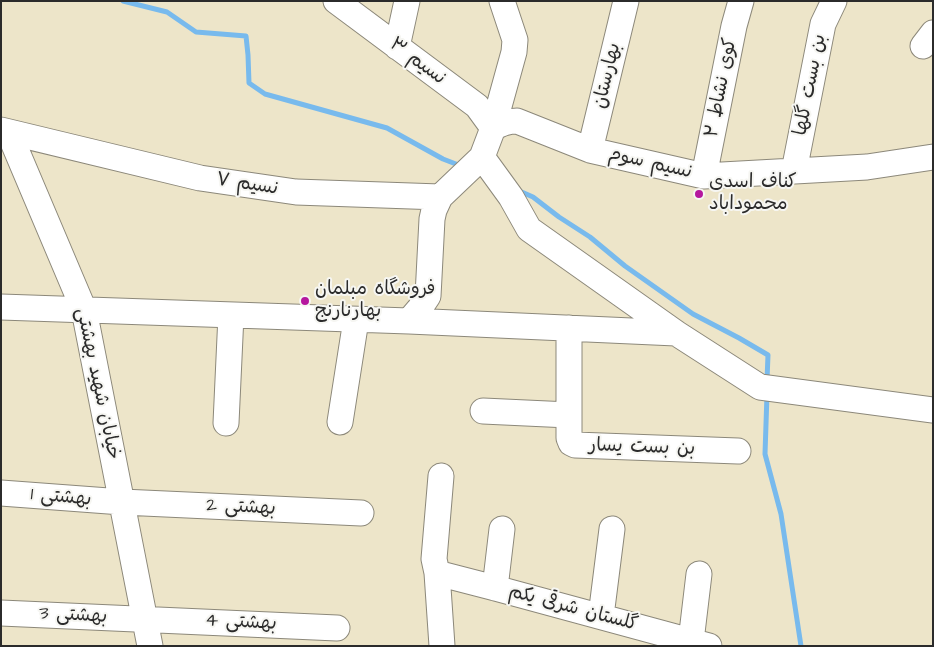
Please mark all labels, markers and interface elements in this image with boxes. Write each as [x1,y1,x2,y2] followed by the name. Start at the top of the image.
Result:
[790,32,832,138] street label: بن بست گلها
[384,33,450,91] street label: نسیم ۳
[701,36,743,140] street label: کوی نشاط ۲
[589,41,627,111] street label: بهارستان
[606,143,694,185] street label: نسیم سوم
[214,169,280,201] street label: نسیم ۷
[709,172,797,216] place label: کناف اسدی محموداباد
[693,188,705,200] marker: کناف اسدی محموداباد
[315,279,435,323] place label: فروشگاه مبلمان بهارنارنج
[299,295,311,307] marker: فروشگاه مبلمان بهارنارنج
[70,306,124,462] street label: خیابان شهید بهشتی
[588,435,696,461] street label: بن بست یسار
[30,484,92,512] street label: بهشتی 1
[206,495,276,521] street label: بهشتی 2
[506,581,640,637] street label: گلستان شرقی یکم
[38,603,108,629] street label: بهشتی 3
[205,610,277,636] street label: بهشتی 4

